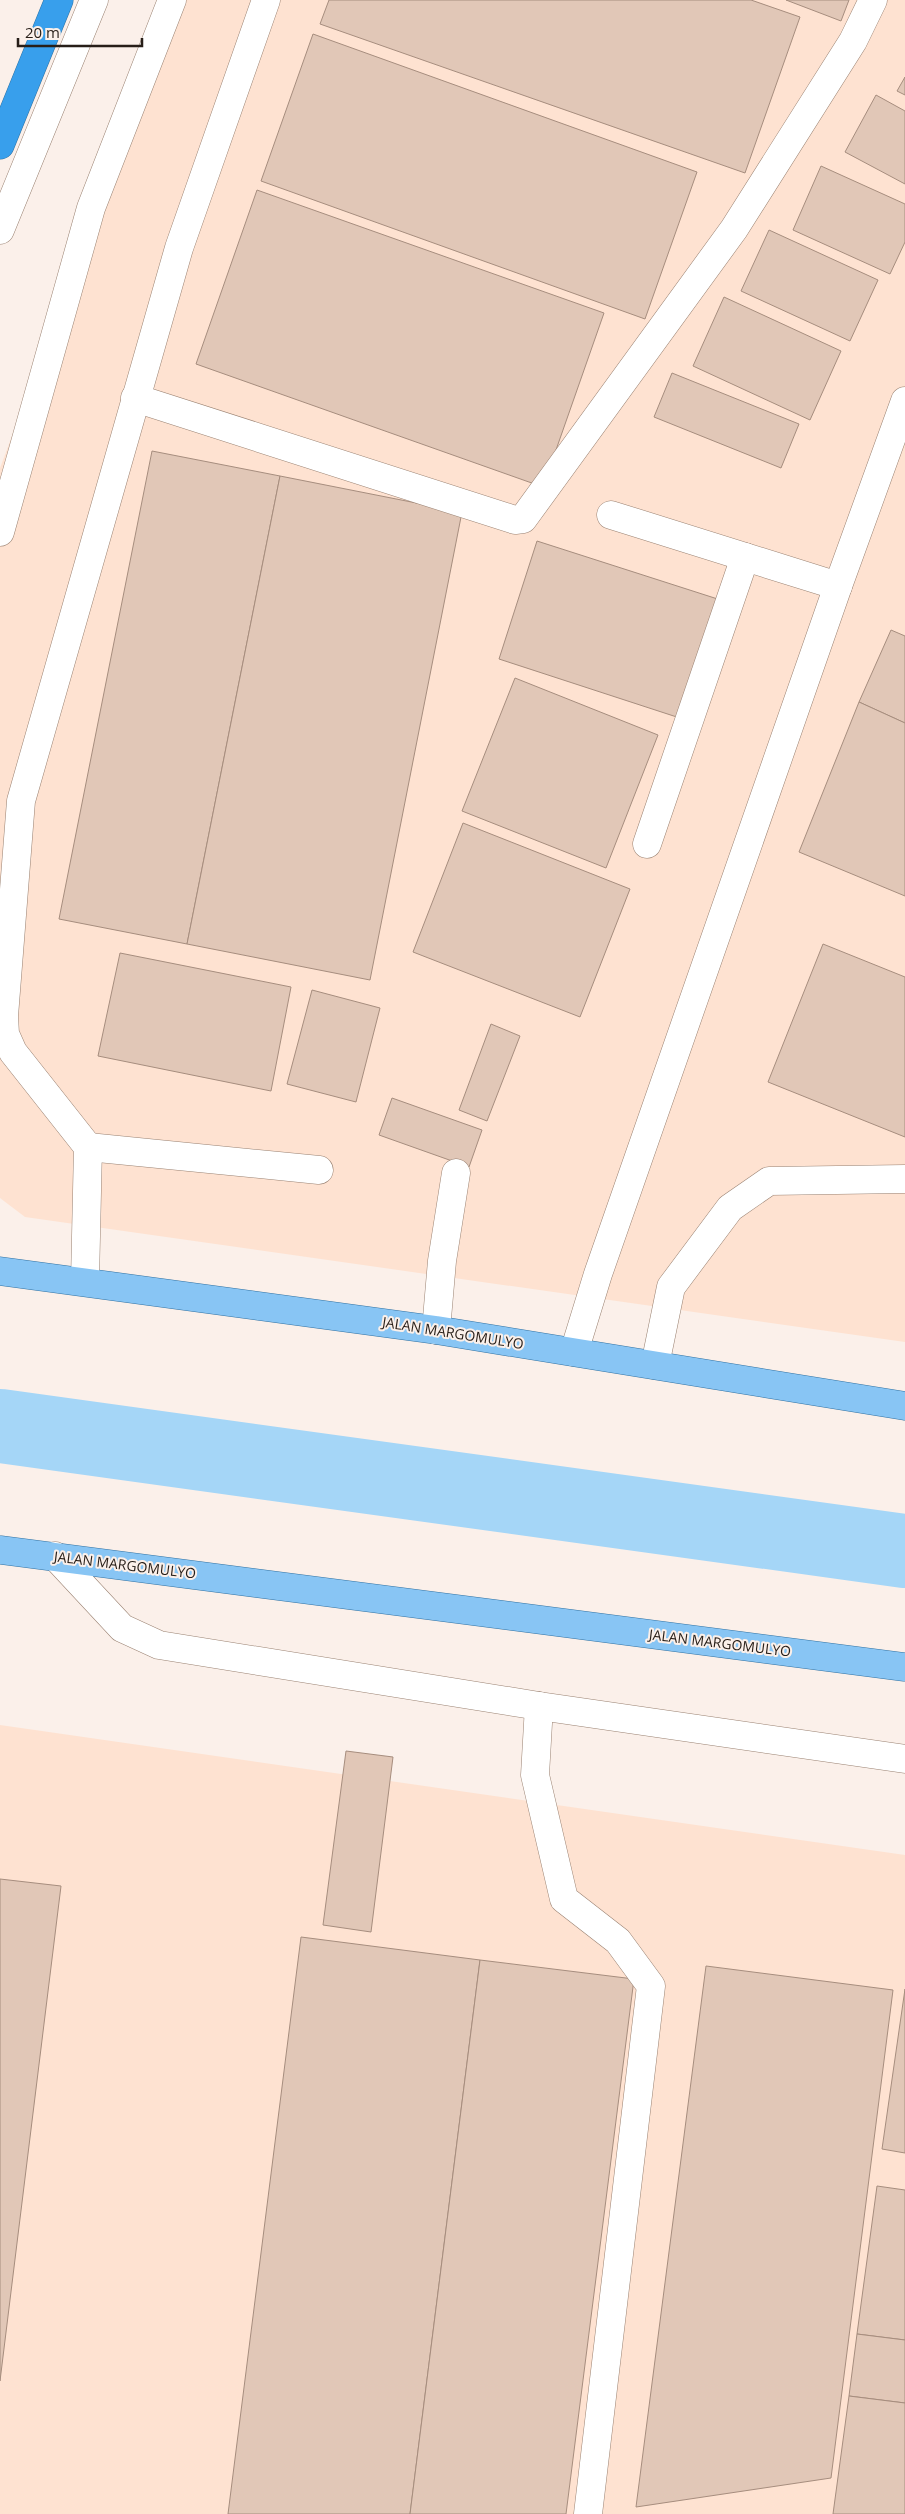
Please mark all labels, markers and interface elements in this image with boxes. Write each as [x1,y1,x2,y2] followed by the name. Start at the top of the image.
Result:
[18,15,141,47] scale bar
[25,22,60,42] text: 20 m
[379,1312,525,1353] street label: JALAN MARGOMULYO
[51,1546,197,1583] street label: JALAN MARGOMULYO
[646,1624,792,1661] street label: JALAN MARGOMULYO

